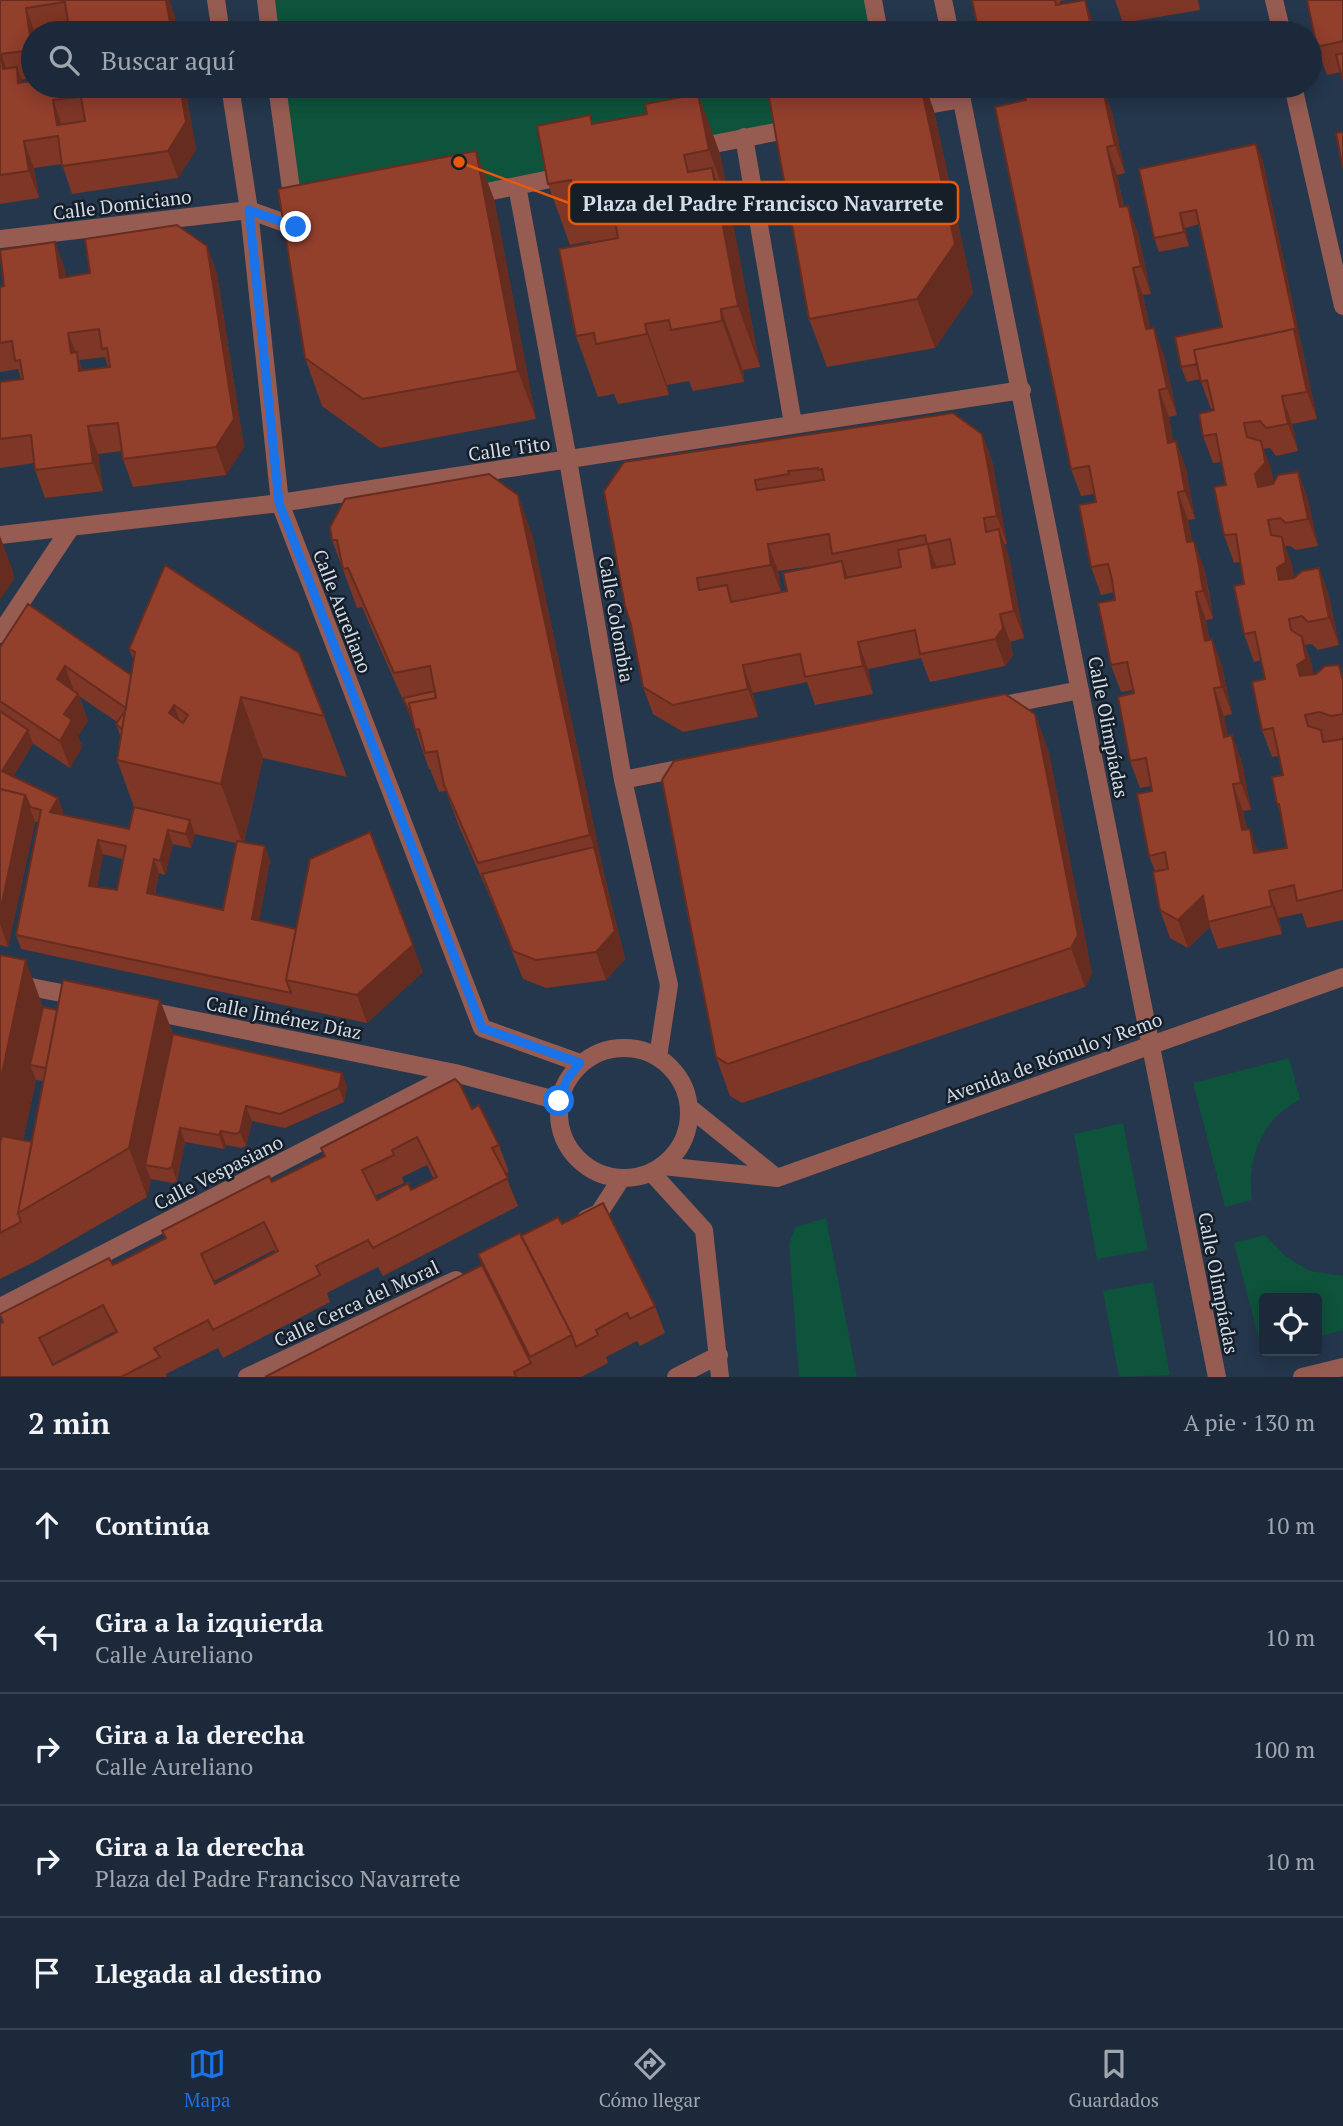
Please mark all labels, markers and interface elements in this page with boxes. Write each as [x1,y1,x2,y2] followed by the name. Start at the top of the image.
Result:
[21,21,1322,98] search box
[45,41,83,79] icon: search
[101,43,235,77] text: Buscar aquí
[569,182,958,224] callout: Plaza del Padre Francisco Navarrete
[51,183,193,225] street label: Calle Domiciano
[582,189,944,217] text: Plaza del Padre Francisco Navarrete
[280,211,311,242] route end
[466,430,552,466] street label: Calle Tito
[308,546,378,676] street label: Calle Aureliano
[594,554,640,685] street label: Calle Colombia
[1083,654,1135,800] street label: Calle Olimpíadas
[204,990,364,1044] street label: Calle Jiménez Díaz
[941,1006,1165,1108] street label: Avenida de Rómulo y Remo
[543,1085,574,1116] route start
[149,1129,287,1215] street label: Calle Vespasiano
[1193,1210,1245,1356] street label: Calle Olimpíadas
[270,1254,442,1352] street label: Calle Cerca del Moral
[1259,1293,1322,1356] map controls
[1259,1293,1322,1356] button: locate
[28,1403,110,1443] text: 2 min
[1184,1407,1315,1438] text: A pie · 130 m
[28,1506,66,1544] icon: ahead
[95,1508,210,1542] text: Continúa
[1265,1510,1315,1541] text: 10 m
[95,1605,323,1639] text: Gira a la izquierda
[28,1618,66,1656] icon: left
[1265,1622,1315,1653] text: 10 m
[95,1639,253,1670] text: Calle Aureliano
[95,1717,305,1751] text: Gira a la derecha
[28,1730,66,1768] icon: right
[1253,1734,1315,1765] text: 100 m
[95,1751,253,1782] text: Calle Aureliano
[95,1829,305,1863] text: Gira a la derecha
[28,1842,66,1880] icon: right
[1265,1846,1315,1877] text: 10 m
[95,1863,460,1894] text: Plaza del Padre Francisco Navarrete
[28,1954,66,1992] icon: arrive
[95,1956,322,1990] text: Llegada al destino
[184,2045,231,2112] tab: Mapa
[599,2045,700,2112] tab: Cómo llegar
[1069,2045,1159,2112] tab: Guardados

